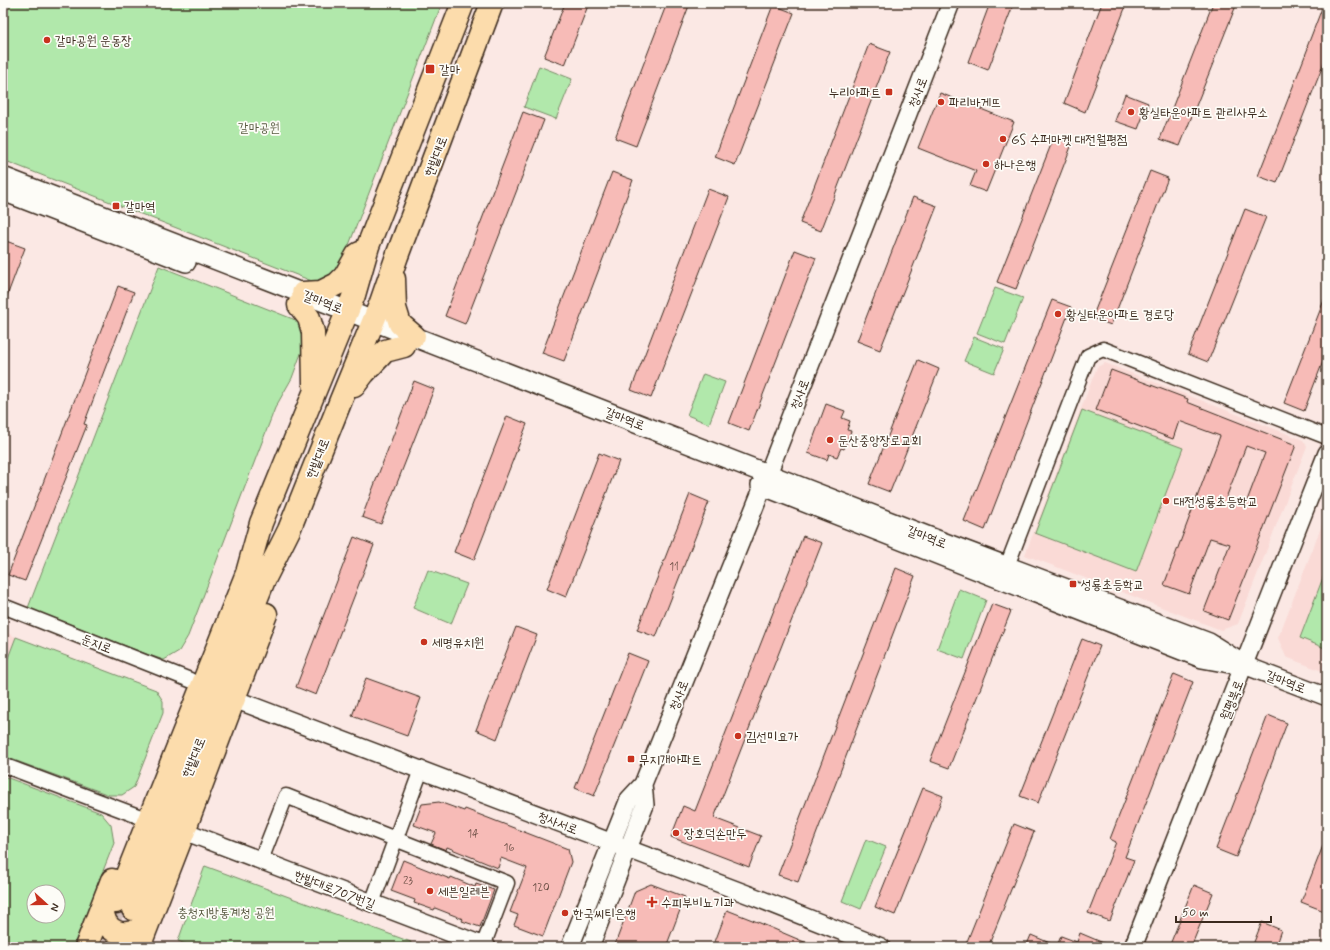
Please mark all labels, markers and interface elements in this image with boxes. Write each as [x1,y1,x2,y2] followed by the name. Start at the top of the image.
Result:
[55,33,132,50] place label: 갈마공원 운동장
[42,35,52,45] marker: 갈마공원 운동장
[439,62,460,79] place label: 갈마
[424,63,436,75] marker: 갈마
[905,75,932,110] street label: 청사로
[829,85,881,102] place label: 누리아파트
[884,87,894,97] marker: 누리아파트
[949,95,1001,112] place label: 파리바게뜨
[936,97,946,107] marker: 파리바게뜨
[1139,105,1268,122] place label: 황실타운아파트 관리사무소
[1126,107,1136,117] marker: 황실타운아파트 관리사무소
[238,120,280,137] park label: 갈마공원
[1011,132,1127,149] place label: GS 수퍼마켓 대전월평점
[421,134,452,179] street label: 한밭대로
[998,134,1008,144] marker: GS 수퍼마켓 대전월평점
[994,157,1036,174] place label: 하나은행
[981,159,991,169] marker: 하나은행
[124,199,155,216] place label: 갈마역
[111,201,121,211] marker: 갈마역
[300,287,345,318] street label: 갈마역로
[1066,307,1175,324] place label: 황실타운아파트 경로당
[1053,309,1063,319] marker: 황실타운아파트 경로당
[787,377,814,412] street label: 청사로
[602,404,647,435] street label: 갈마역로
[838,433,922,450] place label: 둔산중앙장로교회
[825,435,835,445] marker: 둔산중앙장로교회
[303,436,334,481] street label: 한밭대로
[1174,494,1258,511] place label: 대전성룡초등학교
[1161,496,1171,506] marker: 대전성룡초등학교
[904,522,949,553] street label: 갈마역로
[669,560,679,574] house number: 11
[1081,577,1144,594] place label: 성룡초등학교
[1068,579,1078,589] marker: 성룡초등학교
[79,631,114,658] street label: 둔지로
[432,635,484,652] place label: 세명유치원
[419,637,429,647] marker: 세명유치원
[1263,667,1308,698] street label: 갈마역로
[666,678,693,713] street label: 청사로
[1217,678,1248,723] street label: 월평북로
[746,729,799,746] place label: 김선미요가
[733,731,743,741] marker: 김선미요가
[179,735,210,780] street label: 한밭대로
[639,752,702,769] place label: 무지개아파트
[626,754,636,764] marker: 무지개아파트
[535,808,580,839] street label: 청사서로
[684,826,747,843] place label: 장호덕손만두
[467,827,479,841] house number: 14
[671,828,681,838] marker: 장호덕손만두
[504,841,515,855] house number: 16
[291,867,378,914] street label: 한밭대로707번길
[403,874,413,888] house number: 23
[532,881,550,895] house number: 120
[26,884,66,924] north arrow
[438,884,490,901] place label: 세븐일레븐
[425,886,435,896] marker: 세븐일레븐
[661,895,734,912] place label: 수피부비뇨기과
[646,896,658,908] marker: 수피부비뇨기과
[1176,898,1271,924] scale bar
[47,901,62,913] text: N
[177,905,275,922] park label: 충청지방통계청 공원
[1182,905,1209,921] text: 50 m
[573,906,636,923] place label: 한국씨티은행
[560,908,570,918] marker: 한국씨티은행

